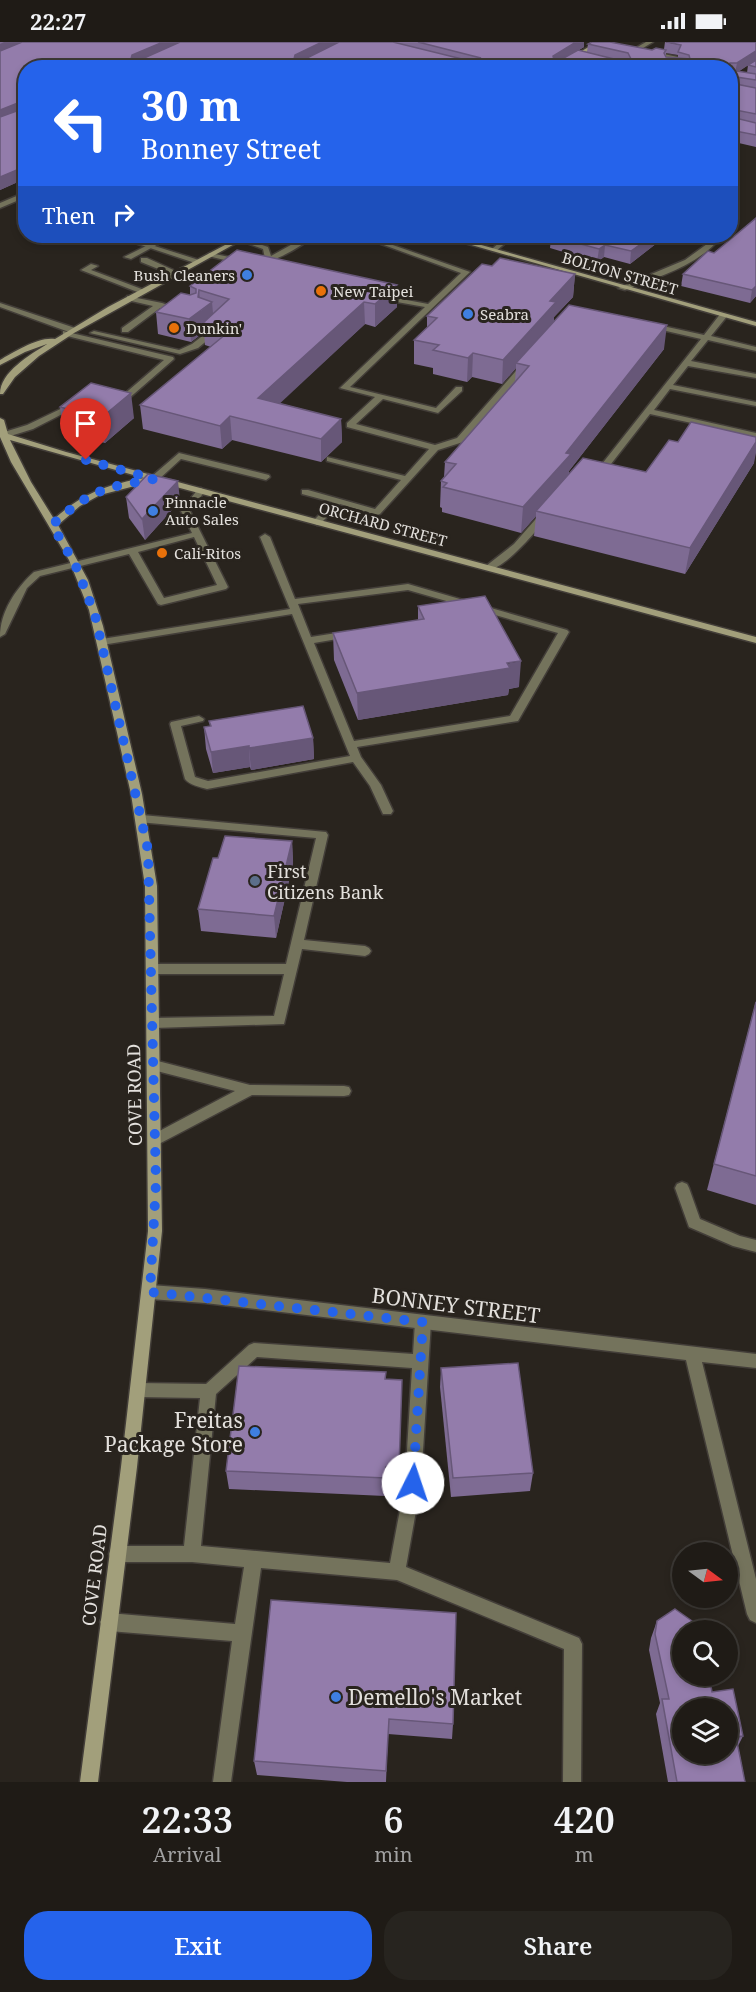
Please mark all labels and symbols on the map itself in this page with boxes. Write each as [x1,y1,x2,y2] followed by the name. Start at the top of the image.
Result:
[560,247,680,299] street label: BOLTON STREET
[134,265,235,285] place label: Bush Cleaners
[240,268,254,282] marker: Bush Cleaners
[333,281,414,301] place label: New Taipei
[314,284,328,298] marker: New Taipei
[480,304,529,324] place label: Seabra
[461,307,475,321] marker: Seabra
[186,318,242,338] place label: Dunkin'
[167,321,181,335] marker: Dunkin'
[60,398,111,460] pin
[165,492,239,529] place label: Pinnacle Auto Sales
[317,497,449,551] street label: ORCHARD STREET
[146,504,160,518] marker: Pinnacle Auto Sales
[174,543,241,563] place label: Cali-Ritos
[155,546,169,560] marker: Cali-Ritos
[267,859,384,904] place label: First Citizens Bank
[248,874,262,888] marker: First Citizens Bank
[121,1044,147,1146] street label: COVE ROAD
[370,1281,542,1329] street label: BONNEY STREET
[104,1406,243,1458] place label: Freitas Package Store
[248,1425,262,1439] marker: Freitas Package Store
[381,1451,445,1515] position arrow
[76,1523,112,1627] street label: COVE ROAD
[672,1542,738,1608] north arrow
[348,1683,522,1711] place label: Demello's Market
[329,1690,343,1704] marker: Demello's Market

